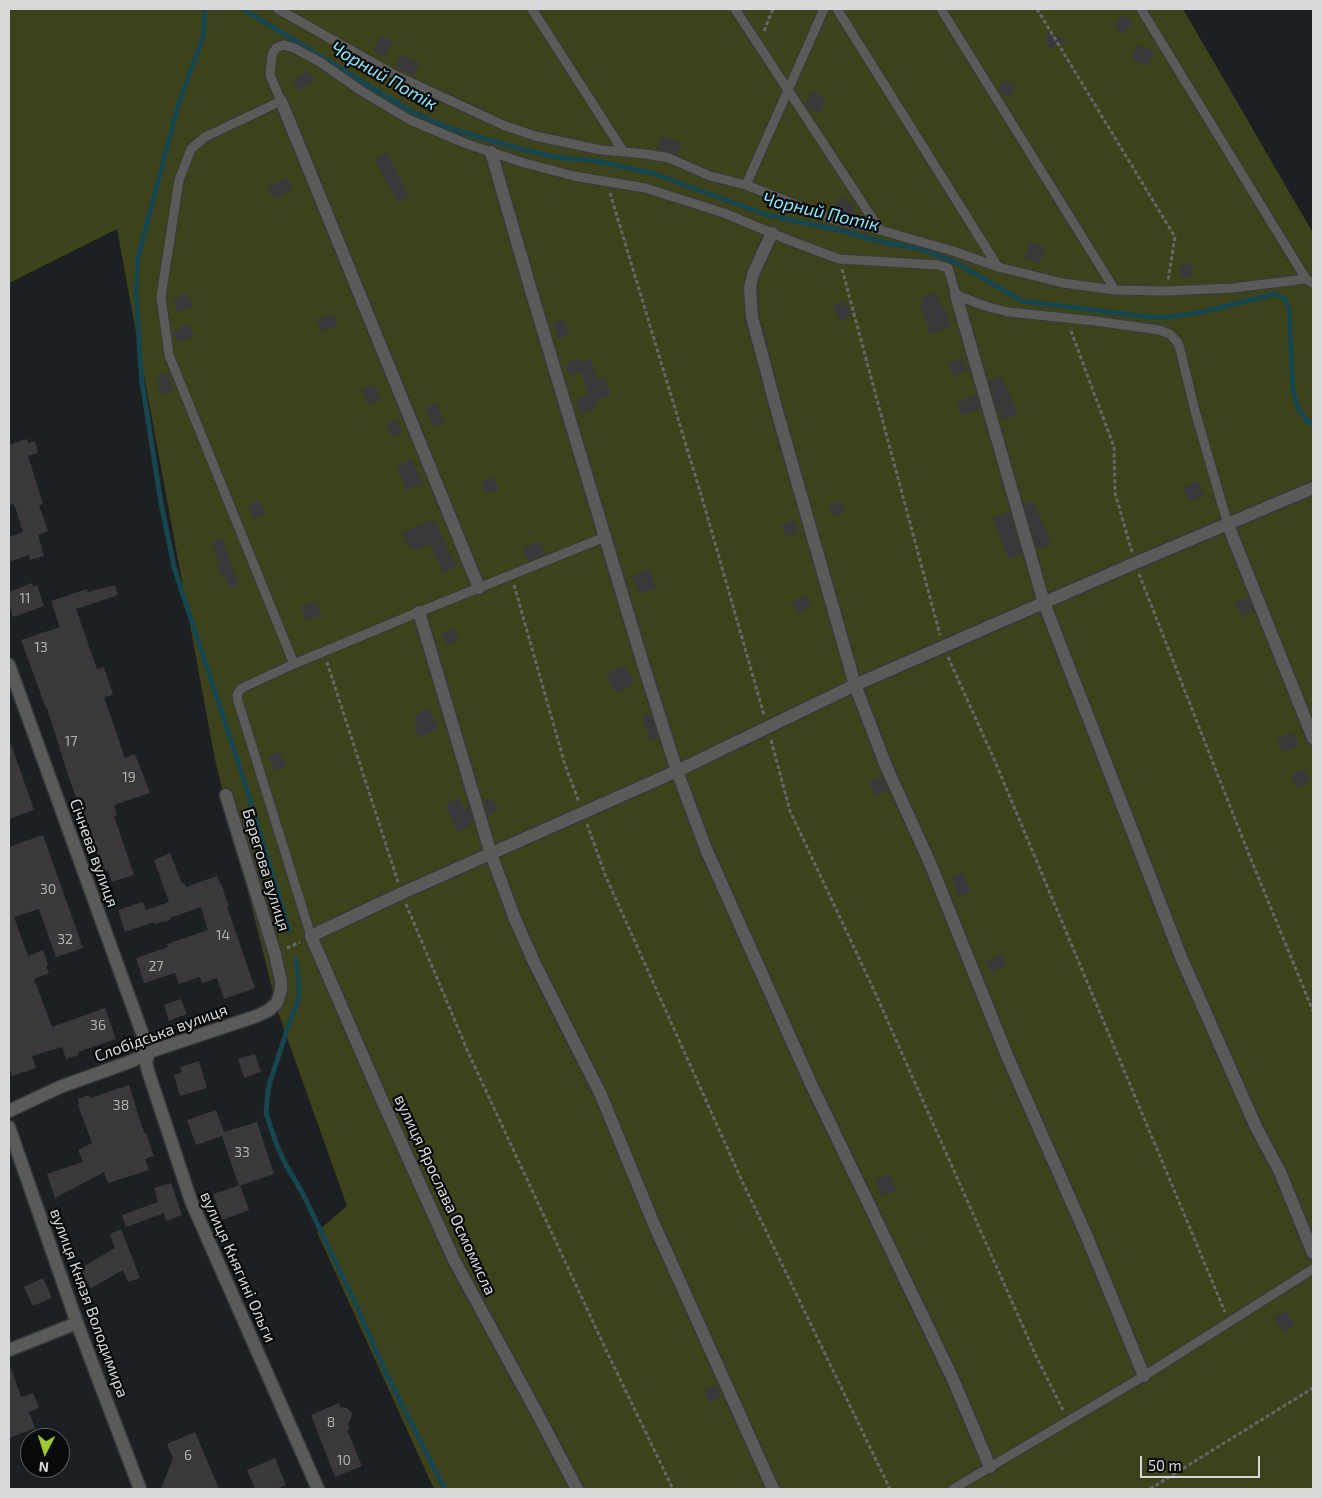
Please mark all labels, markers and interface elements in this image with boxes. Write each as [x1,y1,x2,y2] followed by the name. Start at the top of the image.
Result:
[327,37,441,115] water label: Чорний Потік
[761,188,881,236] water label: Чорний Потік
[19,590,31,606] house number: 11
[34,639,48,655] house number: 13
[65,733,77,749] house number: 17
[122,769,136,785] house number: 19
[65,796,123,910] street label: Січнева вулиця
[238,806,294,934] street label: Берегова вулиця
[40,881,56,897] house number: 30
[216,927,230,943] house number: 14
[57,931,73,947] house number: 32
[148,958,164,974] house number: 27
[92,1000,230,1066] street label: Слобідська вулиця
[90,1017,106,1033] house number: 36
[390,1092,500,1298] street label: вулиця Ярослава Осмомисла
[113,1097,129,1113] house number: 38
[234,1144,250,1160] house number: 33
[196,1189,280,1345] street label: вулиця Княгині Ольги
[46,1206,132,1400] street label: вулиця Князя Володимира
[327,1414,335,1430] house number: 8
[20,1428,70,1478] north arrow
[1142,1446,1262,1478] scale bar
[184,1447,192,1463] house number: 6
[337,1452,351,1468] house number: 10
[1148,1456,1182,1474] text: 50 m
[38,1459,50,1476] text: N

